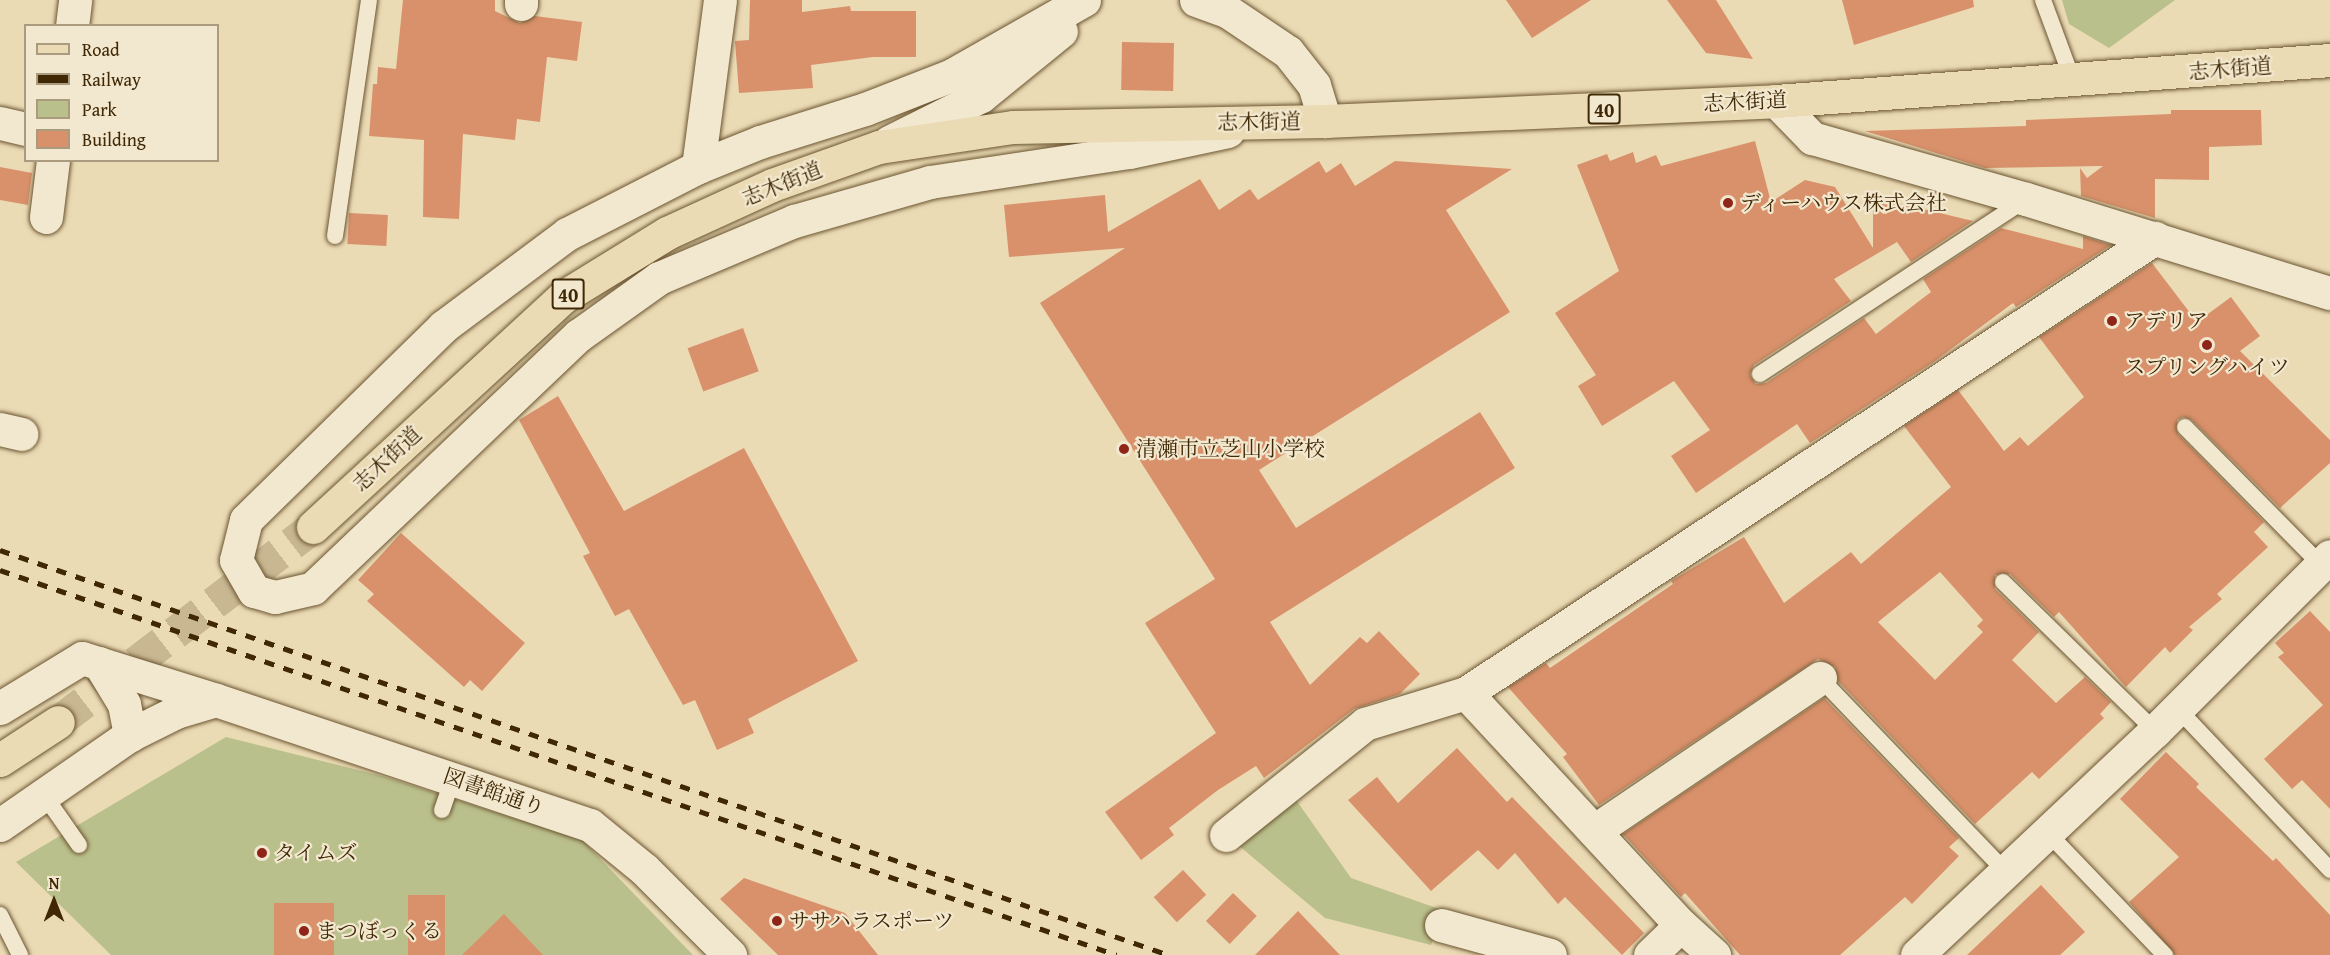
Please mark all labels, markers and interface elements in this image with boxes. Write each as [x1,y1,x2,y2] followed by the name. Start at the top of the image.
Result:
[24,24,219,162] legend
[82,36,120,63] text: Road
[2187,53,2273,85] street label: 志木街道
[82,66,141,93] text: Railway
[1702,87,1788,117] street label: 志木街道
[1588,92,1620,126] road number: 40
[82,96,117,123] text: Park
[1217,109,1301,135] street label: 志木街道
[82,126,146,153] text: Building
[738,157,826,211] street label: 志木街道
[1740,190,1950,216] place label: ディーハウス株式会社
[1721,196,1735,210] marker: ディーハウス株式会社
[552,277,584,311] road number: 40
[2124,308,2208,334] place label: アデリア
[2105,314,2119,328] marker: アデリア
[2200,338,2214,352] marker: スプリングハイツ
[2123,354,2291,380] place label: スプリングハイツ
[348,421,426,497] street label: 志木街道
[1136,436,1325,462] place label: 清瀬市立芝山小学校
[1117,442,1131,456] marker: 清瀬市立芝山小学校
[440,763,548,821] street label: 図書館通り
[274,840,358,866] place label: タイムズ
[255,846,269,860] marker: タイムズ
[24,871,84,931] north arrow
[49,871,59,895] text: N
[789,908,957,934] place label: ササハラスポーツ
[770,914,784,928] marker: ササハラスポーツ
[316,918,442,944] place label: まつぼっくる
[297,924,311,938] marker: まつぼっくる

